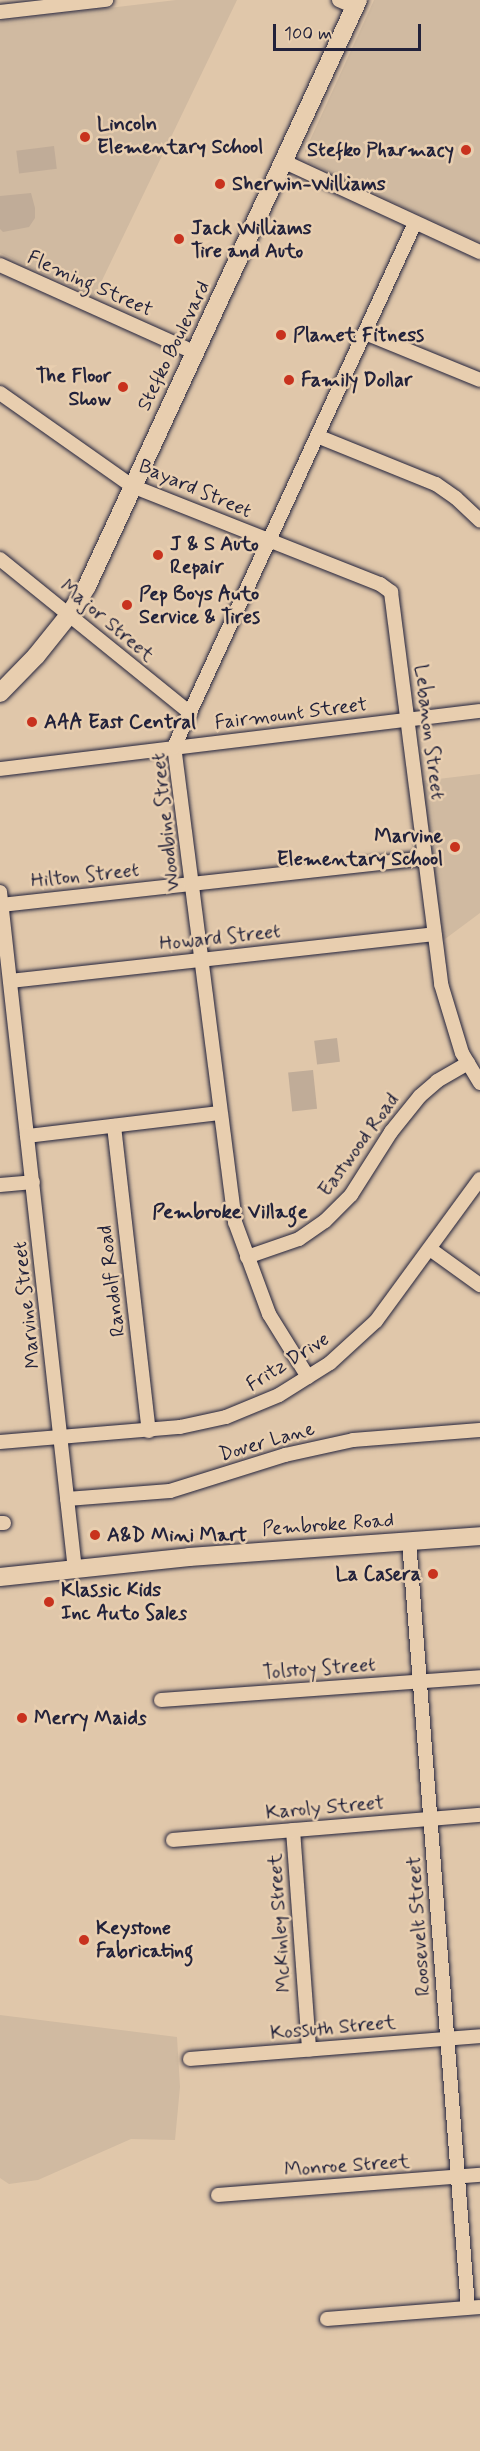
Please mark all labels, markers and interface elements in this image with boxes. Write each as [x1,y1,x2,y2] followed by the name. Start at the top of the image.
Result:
[276,12,424,50] scale bar
[284,22,332,46] text: 100 m
[97,113,263,160] place label: Lincoln Elementary School
[78,130,92,144] marker: Lincoln Elementary School
[309,138,454,162] place label: Stefko Pharmacy
[459,143,473,157] marker: Stefko Pharmacy
[232,172,386,196] place label: Sherwin-Williams
[213,177,227,191] marker: Sherwin-Williams
[191,216,312,263] place label: Jack Williams Tire and Auto
[172,232,186,246] marker: Jack Williams Tire and Auto
[24,246,156,322] street label: Fleming Street
[133,278,215,414] street label: Stefko Boulevard
[293,323,427,347] place label: Planet Fitness
[274,328,288,342] marker: Planet Fitness
[34,364,111,411] place label: The Floor Show
[301,368,413,392] place label: Family Dollar
[282,373,296,387] marker: Family Dollar
[116,380,130,394] marker: The Floor Show
[133,454,257,524] street label: Bayard Street
[170,532,259,579] place label: J & S Auto Repair
[151,548,165,562] marker: J & S Auto Repair
[55,575,159,667] street label: Major Street
[139,582,260,629] place label: Pep Boys Auto Service & Tires
[120,598,134,612] marker: Pep Boys Auto Service & Tires
[409,661,449,803] street label: Lebanon Street
[214,693,368,735] street label: Fairmount Street
[44,710,196,734] place label: AAA East Central
[25,715,39,729] marker: AAA East Central
[147,750,185,894] street label: Woodbine Street
[277,824,443,871] place label: Marvine Elementary School
[448,840,462,854] marker: Marvine Elementary School
[28,858,142,894] street label: Hilton Street
[156,920,284,956] street label: Howard Street
[314,1089,404,1201] street label: Eastwood Road
[154,1199,306,1225] district label: Pembroke Village
[93,1224,131,1338] street label: Randolf Road
[8,1238,46,1372] street label: Marvine Street
[243,1327,333,1397] street label: Fritz Drive
[218,1417,316,1467] street label: Dover Lane
[262,1508,394,1542] street label: Pembroke Road
[107,1523,240,1547] place label: A&D Mini Mart
[88,1528,102,1542] marker: A&D Mini Mart
[330,1562,421,1586] place label: La Casera
[426,1567,440,1581] marker: La Casera
[61,1578,184,1625] place label: Klassic Kids Inc Auto Sales
[42,1595,56,1609] marker: Klassic Kids Inc Auto Sales
[260,1653,378,1685] street label: Tolstoy Street
[34,1706,144,1730] place label: Merry Maids
[15,1711,29,1725] marker: Merry Maids
[265,1791,385,1825] street label: Karoly Street
[263,1853,297,1993] street label: McKinley Street
[402,1856,436,1996] street label: Roosevelt Street
[96,1916,193,1963] place label: Keystone Fabricating
[77,1933,91,1947] marker: Keystone Fabricating
[269,2011,397,2045] street label: Kossuth Street
[283,2150,411,2182] street label: Monroe Street

